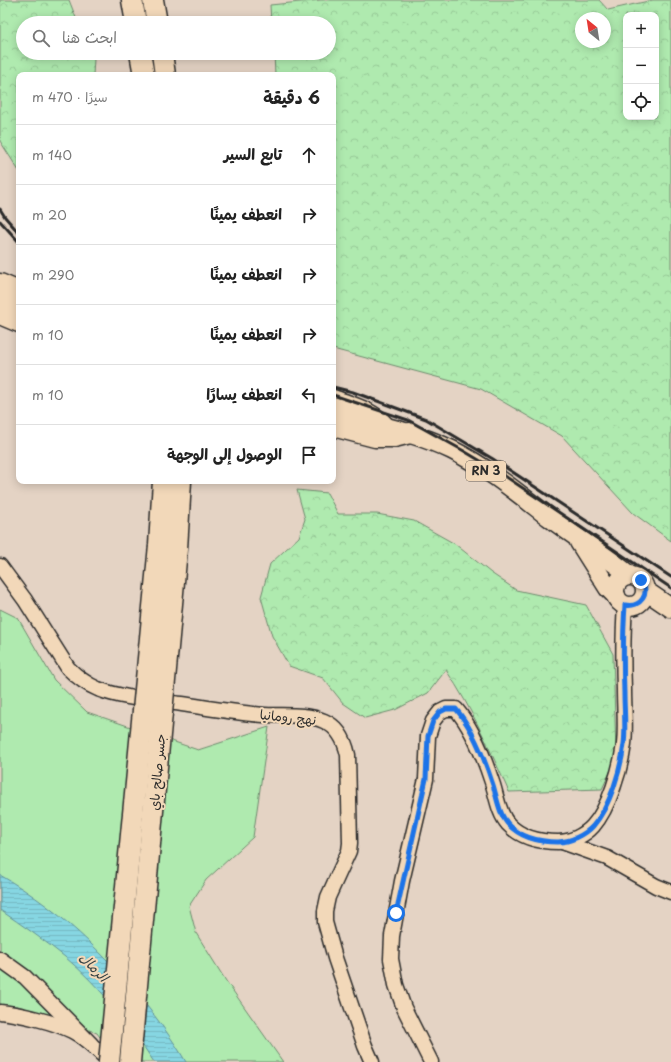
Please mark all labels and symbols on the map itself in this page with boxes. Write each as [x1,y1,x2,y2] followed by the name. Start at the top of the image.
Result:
[575,12,611,48] north arrow
[466,461,506,481] road number: RN 3
[632,571,650,589] route end
[259,704,317,730] street label: نهج رومانيا
[144,733,170,811] street label: جسر صالح باي
[387,904,405,922] route start
[75,947,115,988] water label: الرمال

